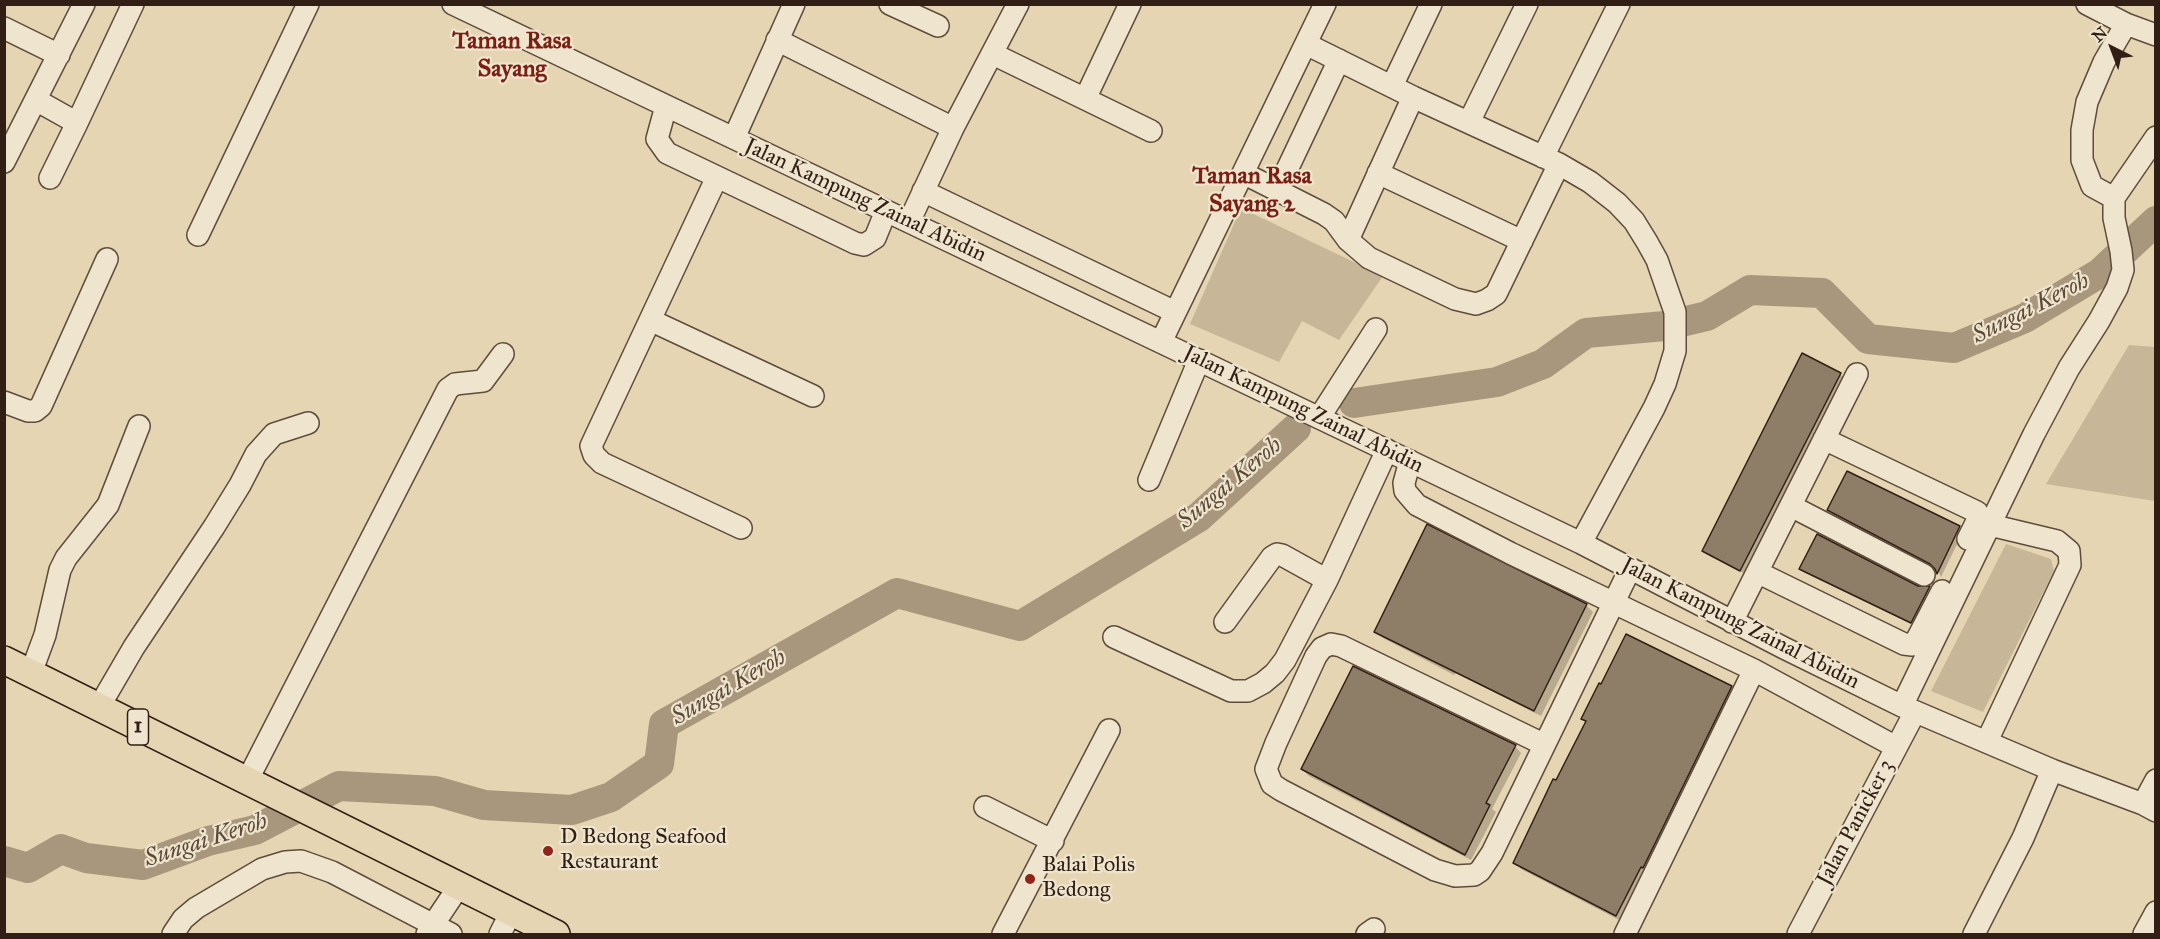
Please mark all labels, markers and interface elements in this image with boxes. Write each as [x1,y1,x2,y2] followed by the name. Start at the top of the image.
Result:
[2082,18,2142,78] north arrow
[2088,23,2111,46] text: N
[452,28,572,84] district label: Taman Rasa Sayang
[740,133,990,269] street label: Jalan Kampung Zainal Abidin
[1192,163,1312,219] district label: Taman Rasa Sayang 2
[1968,267,2094,351] water label: Sungai Keroh
[1179,340,1427,480] street label: Jalan Kampung Zainal Abidin
[1172,432,1288,536] water label: Sungai Keroh
[1616,552,1864,696] street label: Jalan Kampung Zainal Abidin
[667,644,791,732] water label: Sungai Keroh
[128,709,148,745] road number: 1
[1812,755,1900,891] street label: Jalan Panicker 3
[141,808,271,874] water label: Sungai Keroh
[560,825,727,876] place label: D Bedong Seafood Restaurant
[541,844,555,858] marker: D Bedong Seafood Restaurant
[1042,853,1135,904] place label: Balai Polis Bedong
[1023,872,1037,886] marker: Balai Polis Bedong

